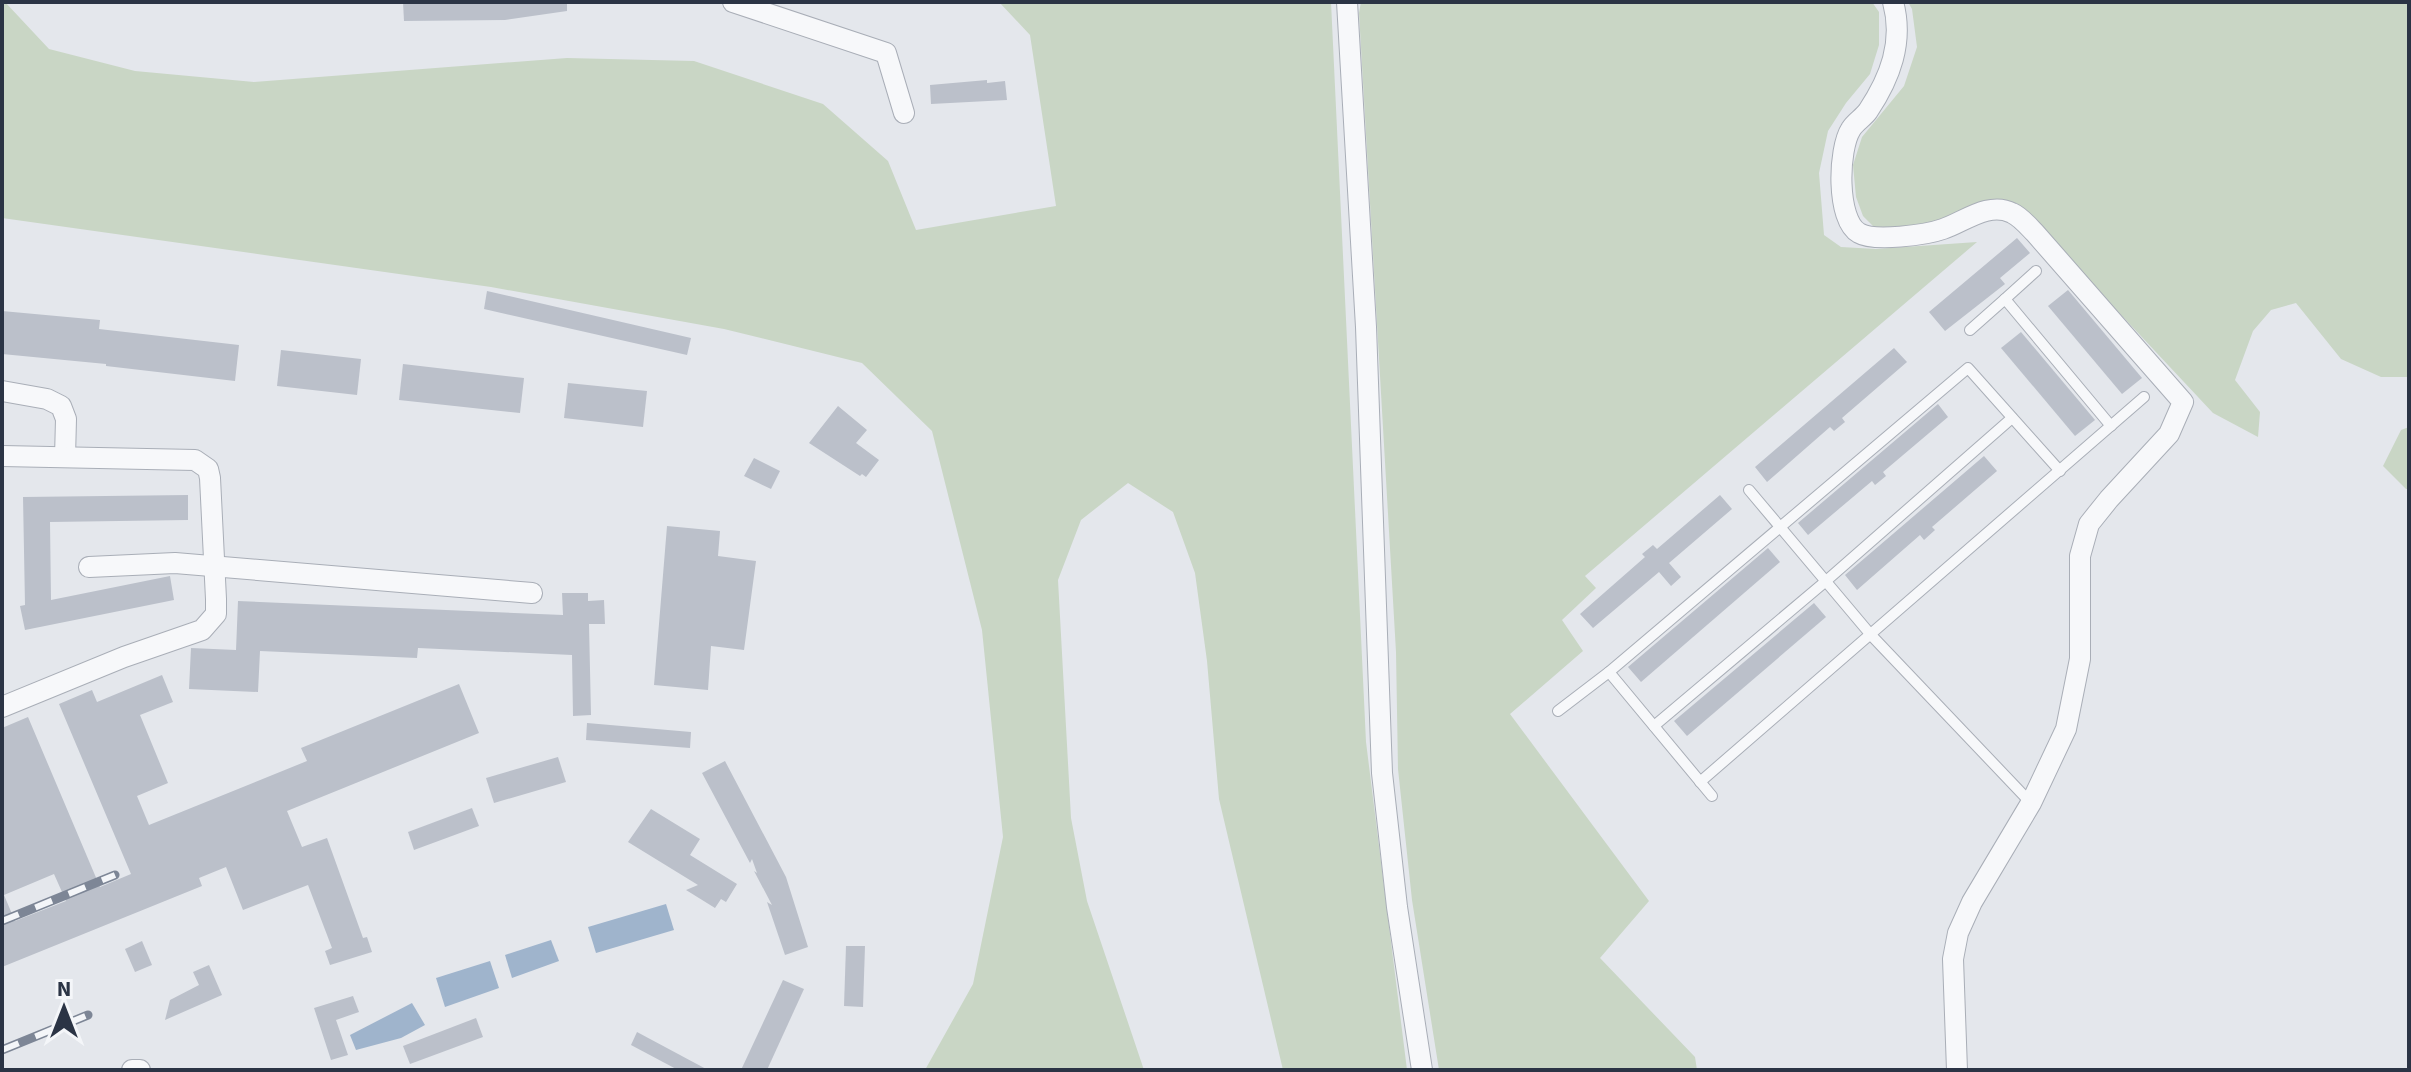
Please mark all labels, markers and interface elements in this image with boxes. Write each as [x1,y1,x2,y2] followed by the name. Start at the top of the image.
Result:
[24,968,104,1048] north arrow
[57,973,71,1005] text: N

